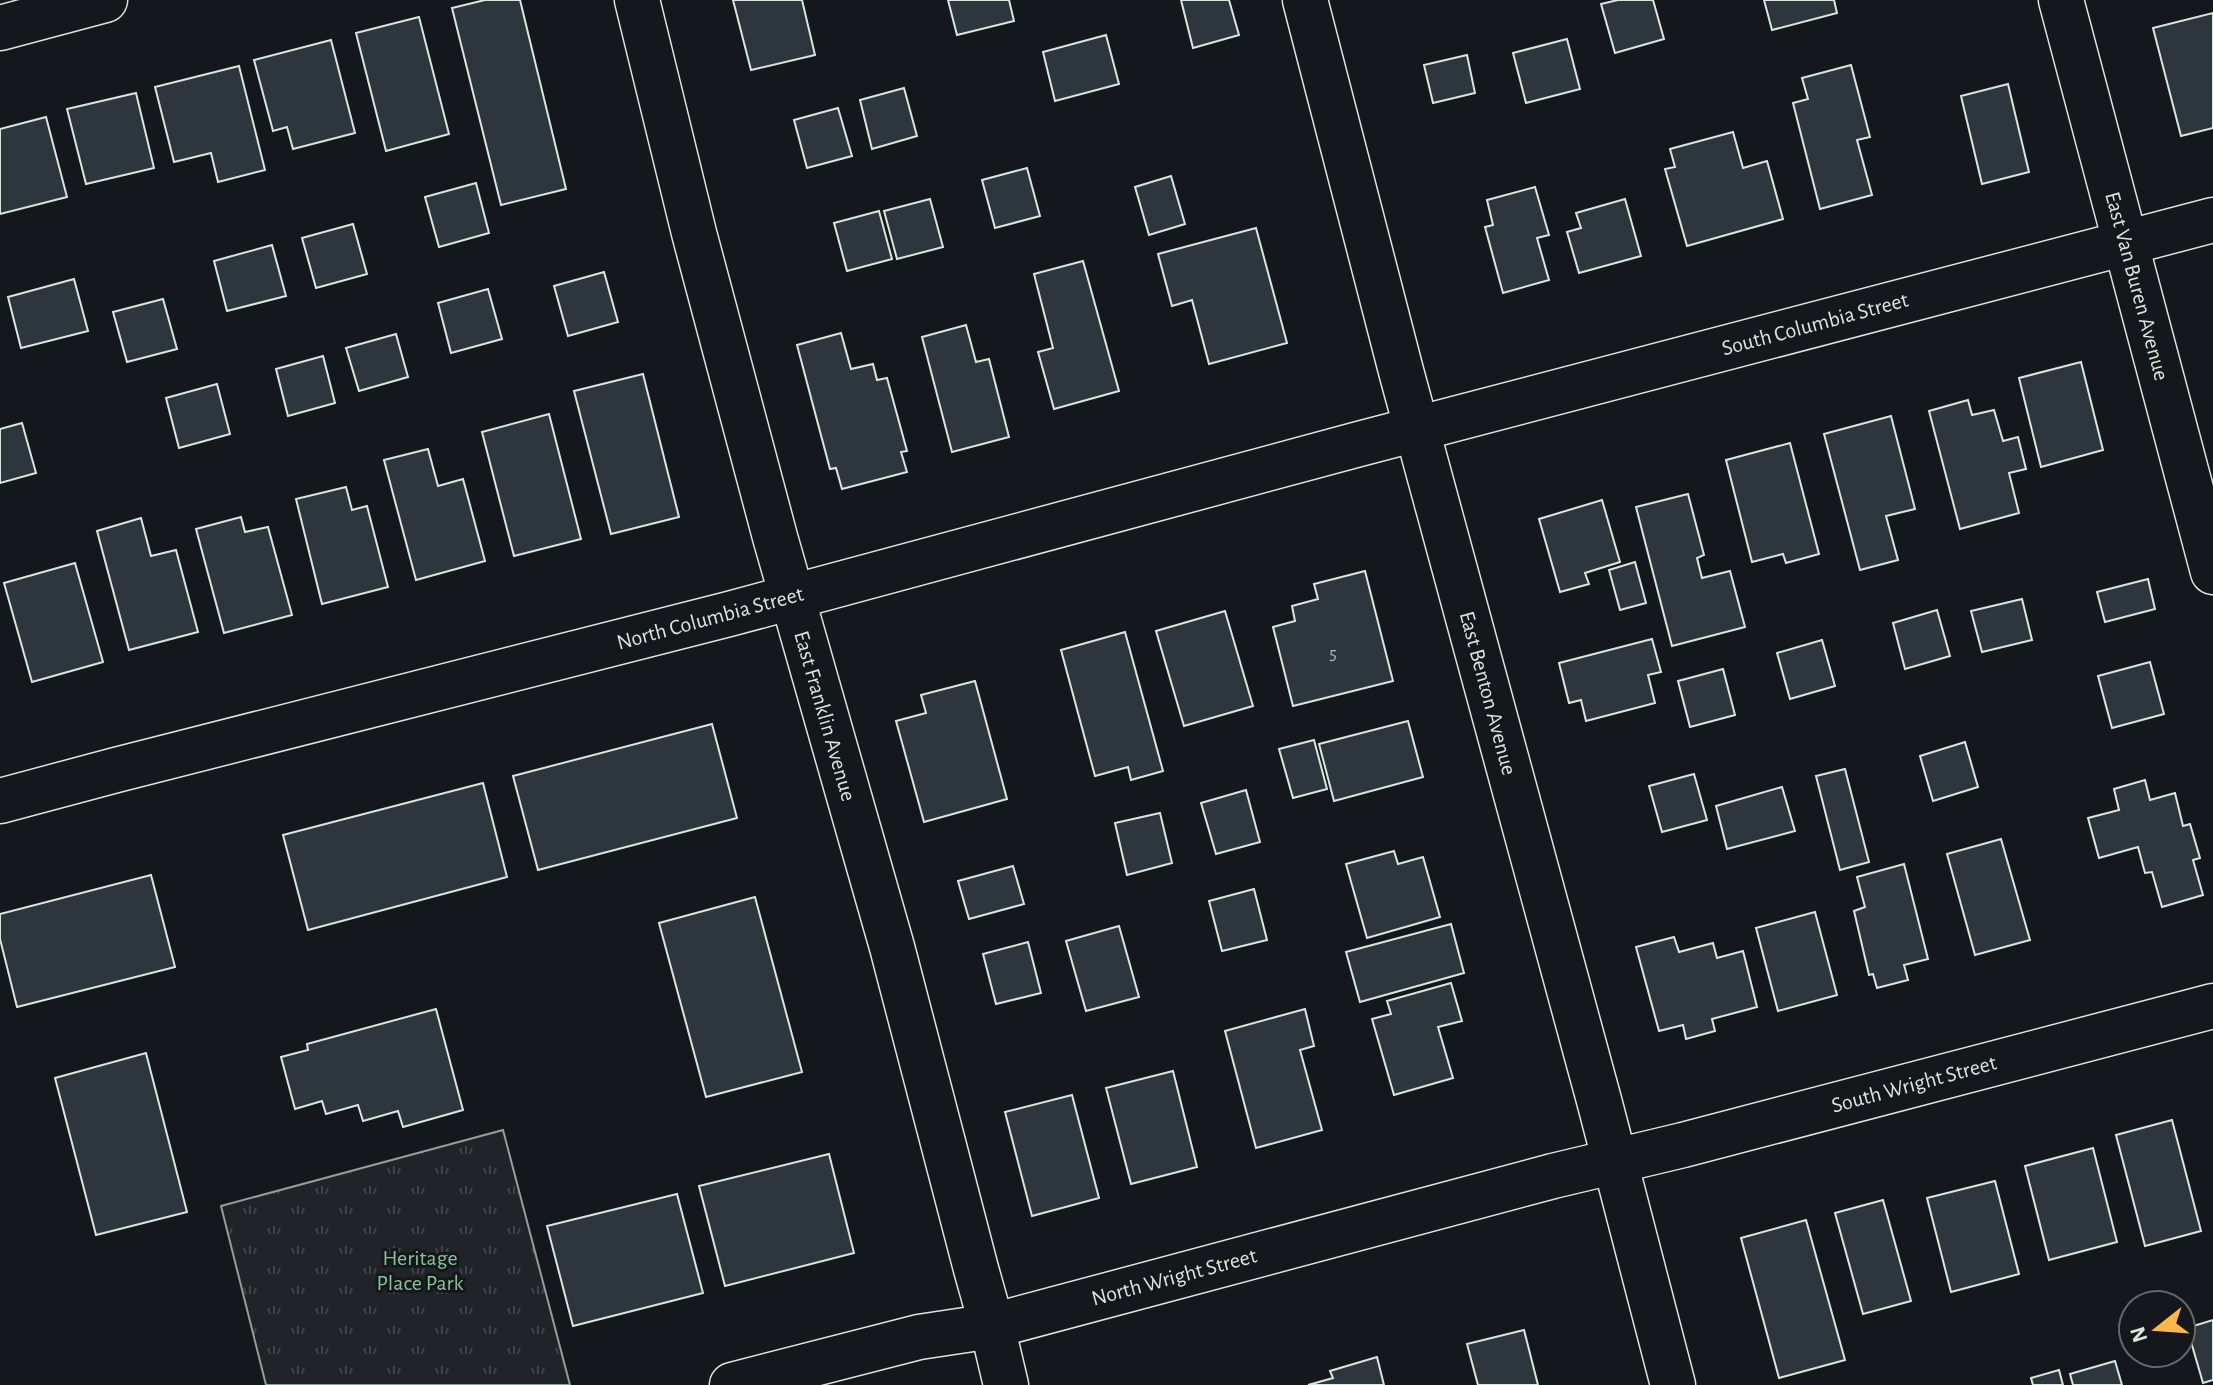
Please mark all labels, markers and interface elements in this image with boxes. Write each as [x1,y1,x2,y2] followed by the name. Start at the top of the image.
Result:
[2101,189,2173,383] street label: East Van Buren Avenue
[1719,289,1911,359] street label: South Columbia Street
[614,582,806,654] street label: North Columbia Street
[1456,609,1520,777] street label: East Benton Avenue
[790,628,860,804] street label: East Franklin Avenue
[1329,645,1337,663] house number: 5
[1829,1051,1999,1117] street label: South Wright Street
[1089,1244,1259,1310] street label: North Wright Street
[376,1247,464,1294] park label: Heritage Place Park
[2117,1289,2197,1369] north arrow
[2126,1324,2152,1345] text: N

